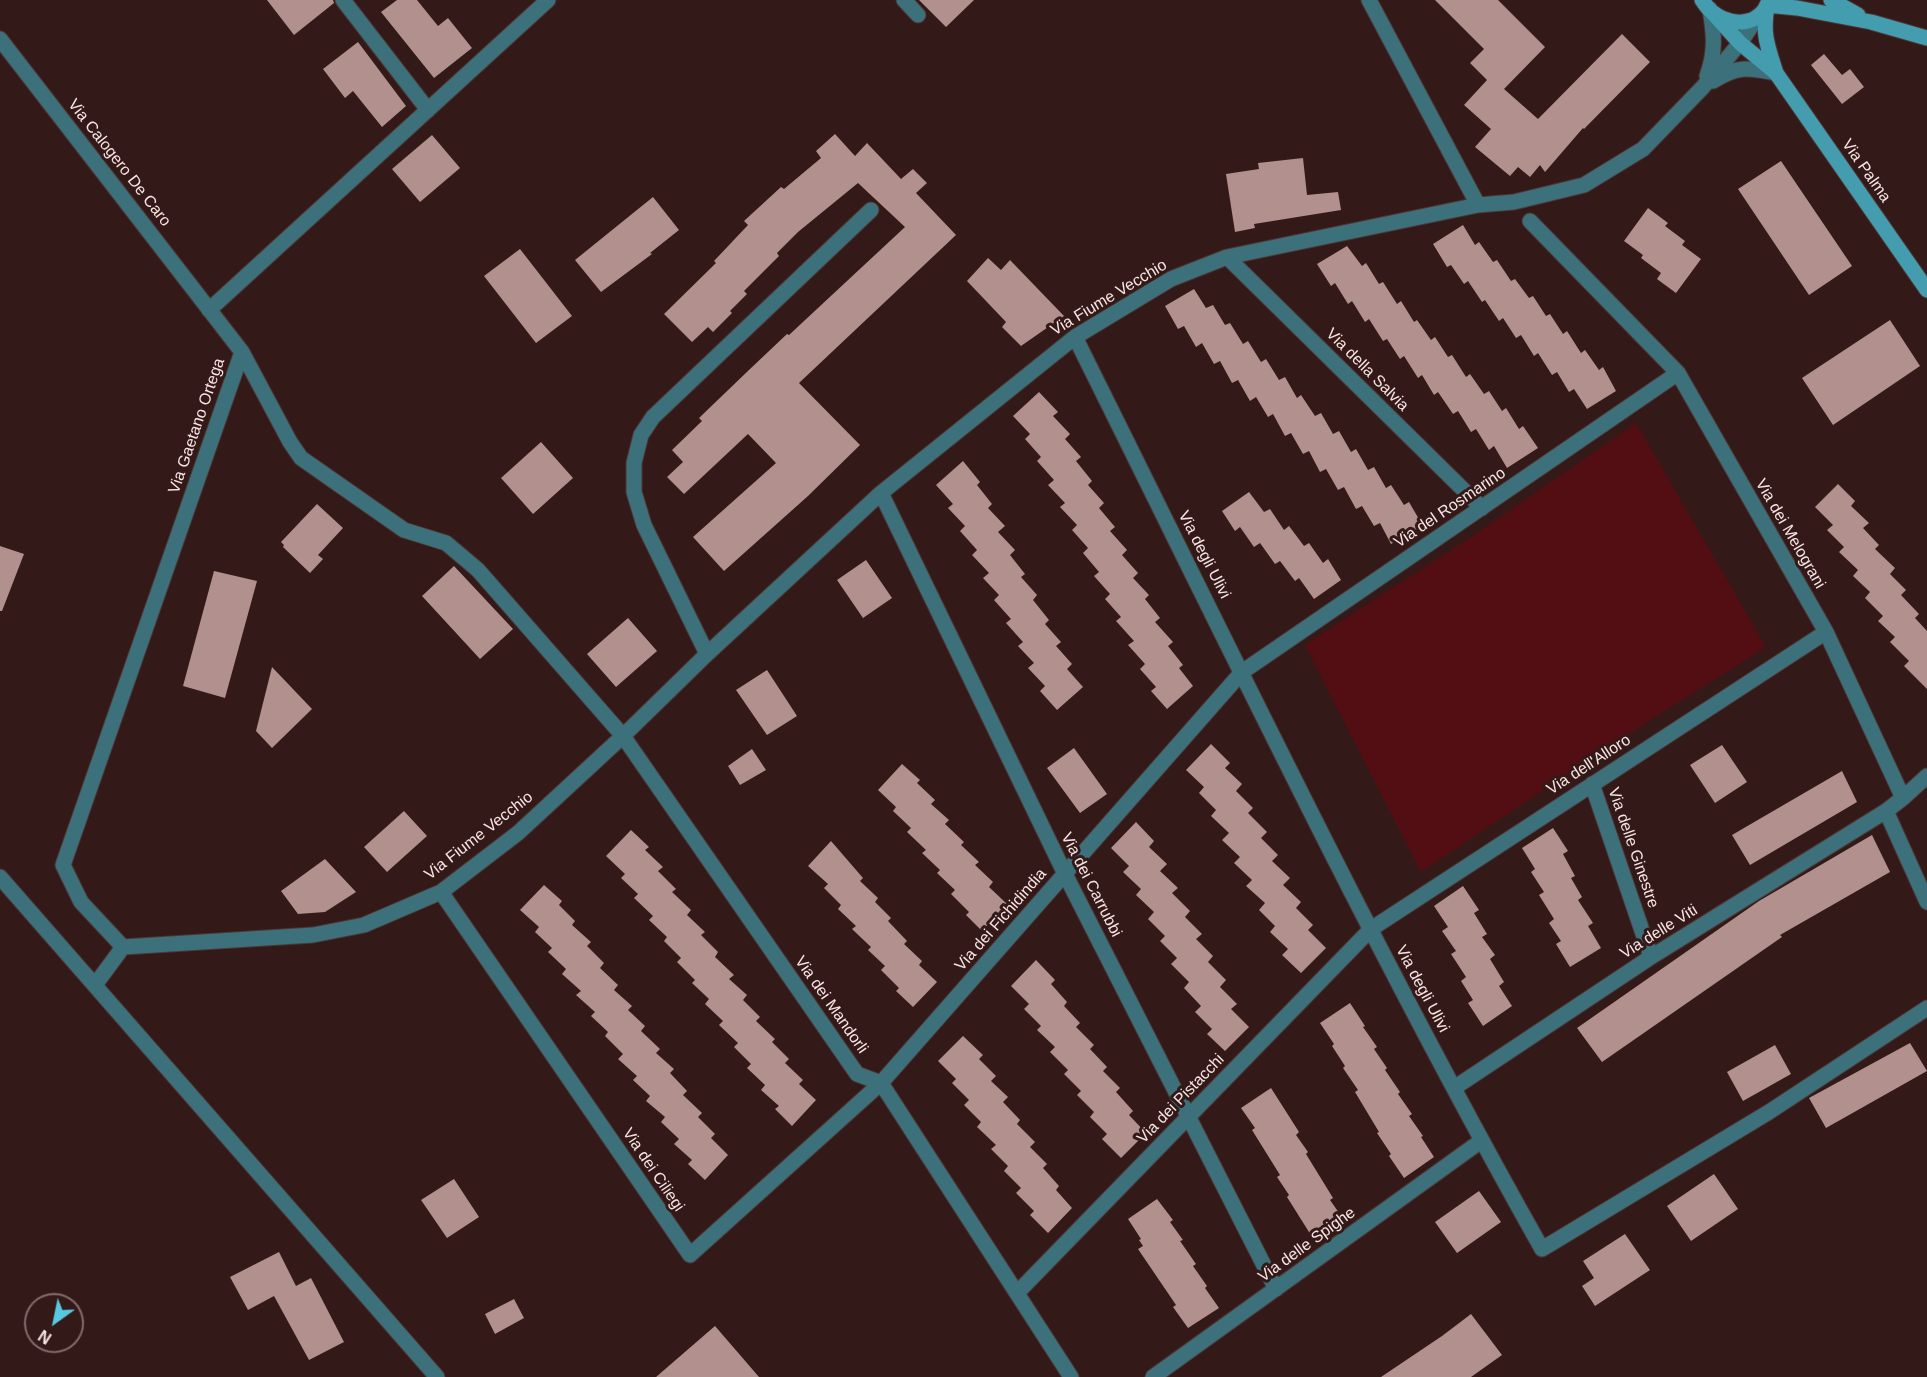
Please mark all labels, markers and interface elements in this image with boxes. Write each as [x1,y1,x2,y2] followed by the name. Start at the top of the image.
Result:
[63,96,175,230] street label: Via Calogero De Caro
[1837,136,1895,206] street label: Via Palma
[1047,256,1171,340] street label: Via Fiume Vecchio
[1322,325,1412,415] street label: Via della Salvia
[165,356,229,496] street label: Via Gaetano Ortega
[1391,464,1509,552] street label: Via del Rosmarino
[1751,476,1829,592] street label: Via dei Melograni
[1174,508,1234,602] street label: Via degli Ulivi
[1543,731,1635,799] street label: Via dell'Alloro
[1603,785,1663,911] street label: Via delle Ginestre
[421,788,537,884] street label: Via Fiume Vecchio
[1056,830,1126,940] street label: Via dei Carrubbi
[951,865,1051,975] street label: Via dei Fichidindia
[1617,901,1701,963] street label: Via delle Viti
[1391,942,1453,1036] street label: Via degli Ulivi
[790,953,872,1057] street label: Via dei Mandorli
[1133,1050,1229,1148] street label: Via dei Pistacchi
[618,1125,688,1215] street label: Via dei Ciliegi
[1255,1203,1359,1287] street label: Via delle Spighe
[24,1293,84,1353] north arrow
[36,1327,54,1347] text: N

